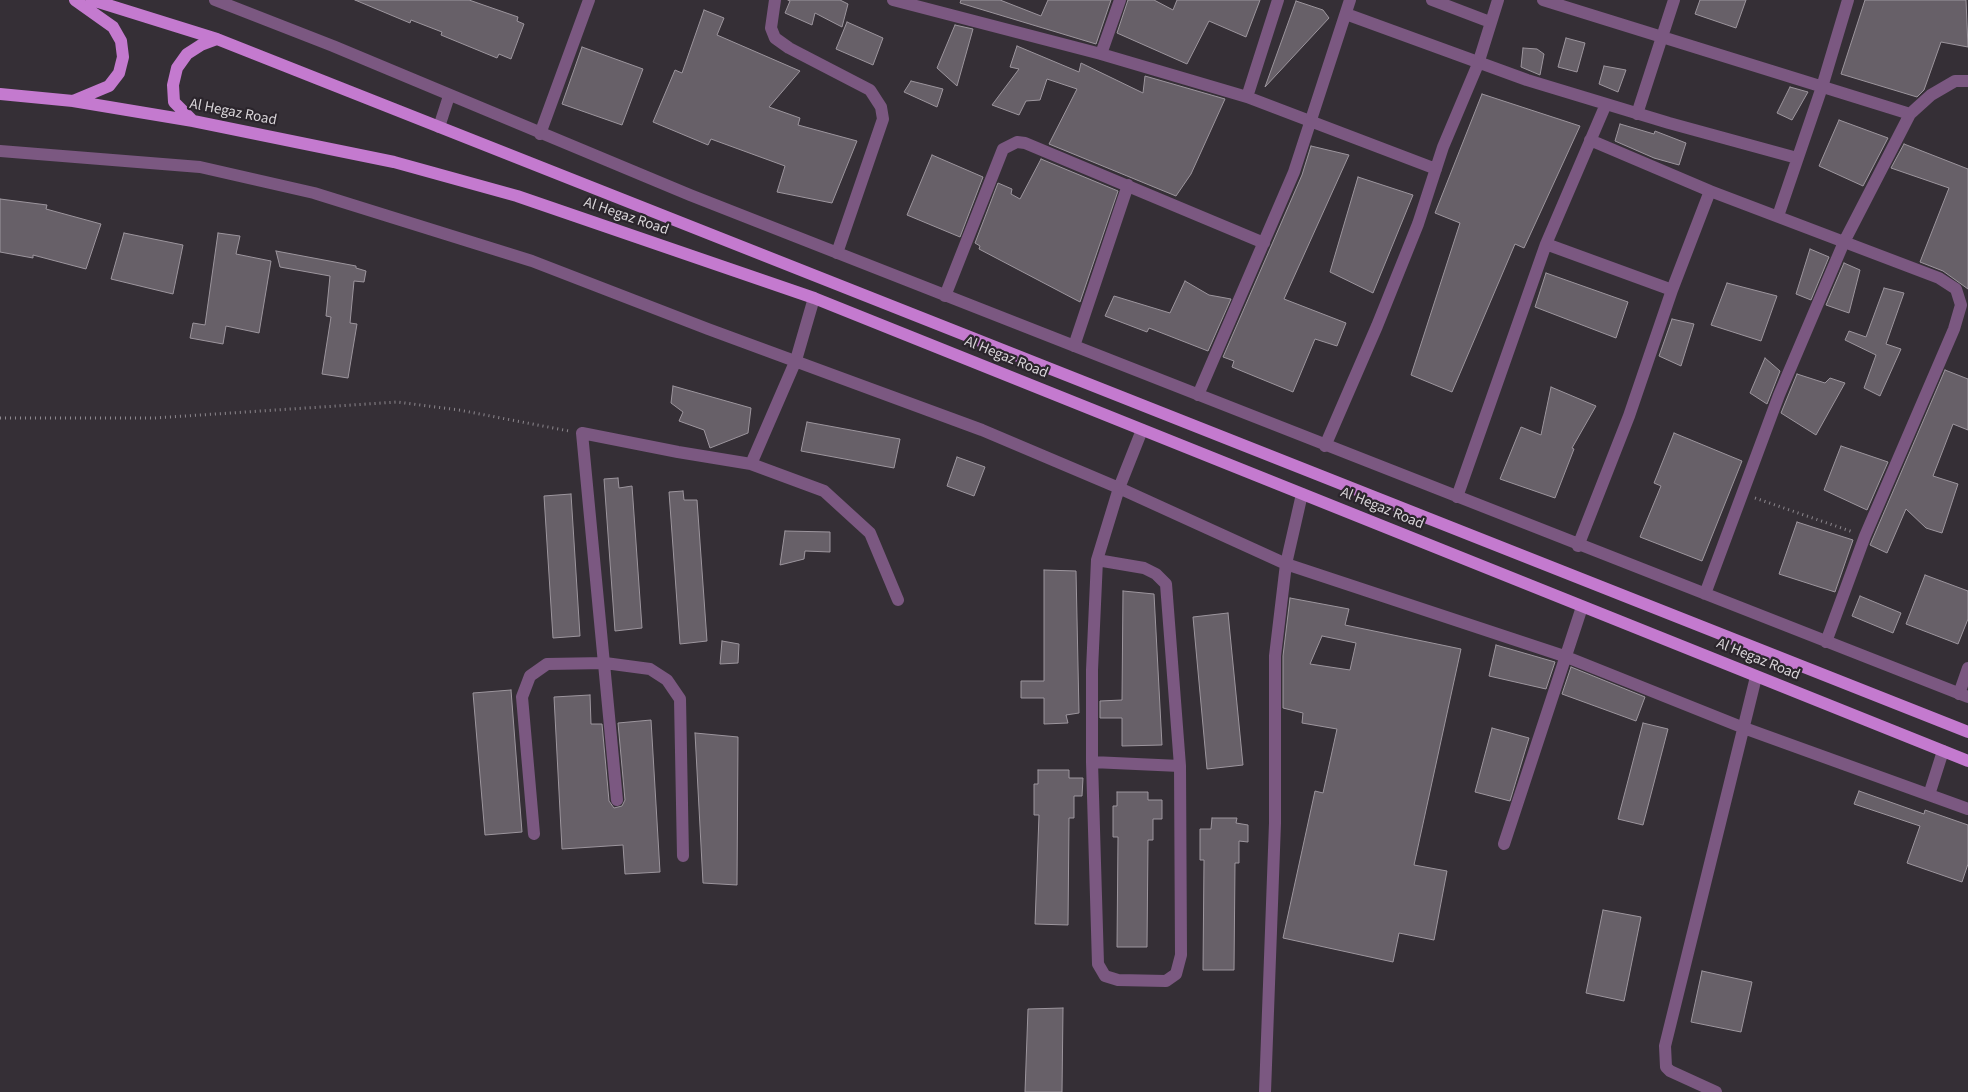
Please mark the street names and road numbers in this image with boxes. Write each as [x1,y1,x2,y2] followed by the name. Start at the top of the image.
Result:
[188,96,278,130] street label: Al Hegaz Road
[581,194,671,240] street label: Al Hegaz Road
[962,333,1050,383] street label: Al Hegaz Road
[1338,484,1426,534] street label: Al Hegaz Road
[1714,635,1802,685] street label: Al Hegaz Road

